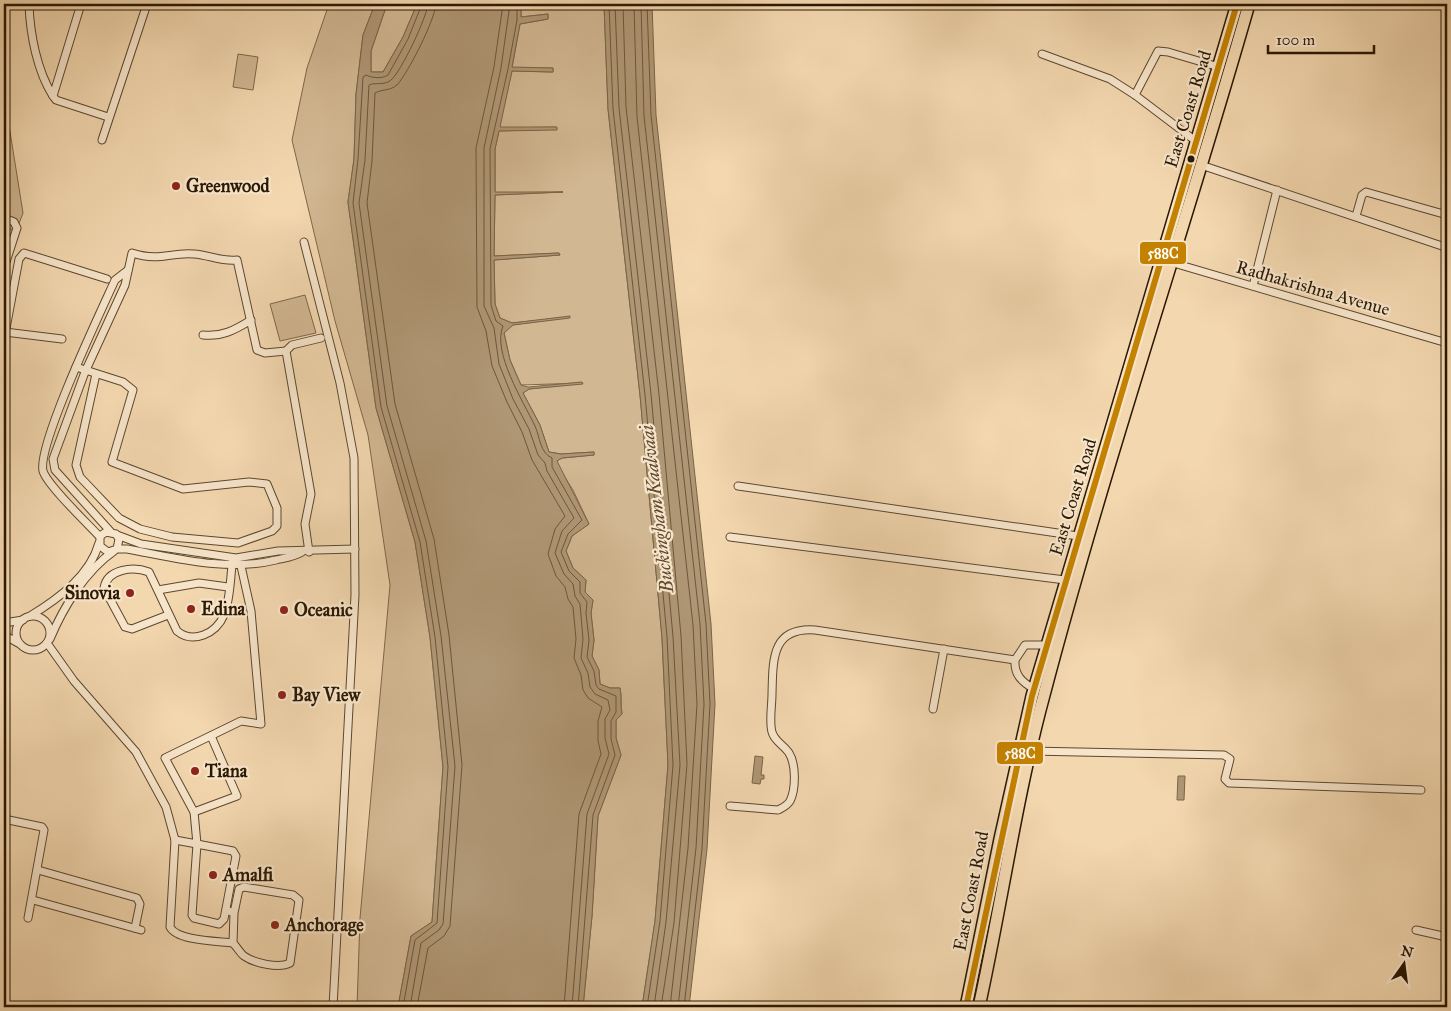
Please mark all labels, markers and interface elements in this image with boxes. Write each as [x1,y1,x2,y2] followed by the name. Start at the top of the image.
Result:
[1268,22,1375,54] scale bar
[1276,31,1316,49] text: 100 m
[1160,48,1216,170] street label: East Coast Road
[1186,154,1196,164] unlabelled marker
[186,175,270,197] place label: Greenwood
[170,180,182,192] marker: Greenwood
[1139,241,1187,265] line badge: 588C
[1148,245,1178,262] text: 588C
[1234,256,1392,320] street label: Radhakrishna Avenue
[635,423,678,595] water label: Buckingham Kaalvaai
[1045,436,1101,558] street label: East Coast Road
[65,582,120,604] place label: Sinovia
[124,587,136,599] marker: Sinovia
[201,598,246,620] place label: Edina
[294,599,353,621] place label: Oceanic
[185,603,197,615] marker: Edina
[278,604,290,616] marker: Oceanic
[292,684,361,707] place label: Bay View
[276,689,288,701] marker: Bay View
[996,741,1044,765] line badge: 588C
[1005,745,1035,762] text: 588C
[204,760,248,782] place label: Tiana
[189,765,201,777] marker: Tiana
[949,829,993,953] street label: East Coast Road
[222,864,274,886] place label: Amalfi
[207,869,219,881] marker: Amalfi
[284,914,364,937] place label: Anchorage
[269,919,281,931] marker: Anchorage
[1378,938,1428,988] north arrow
[1399,942,1415,962] text: N

